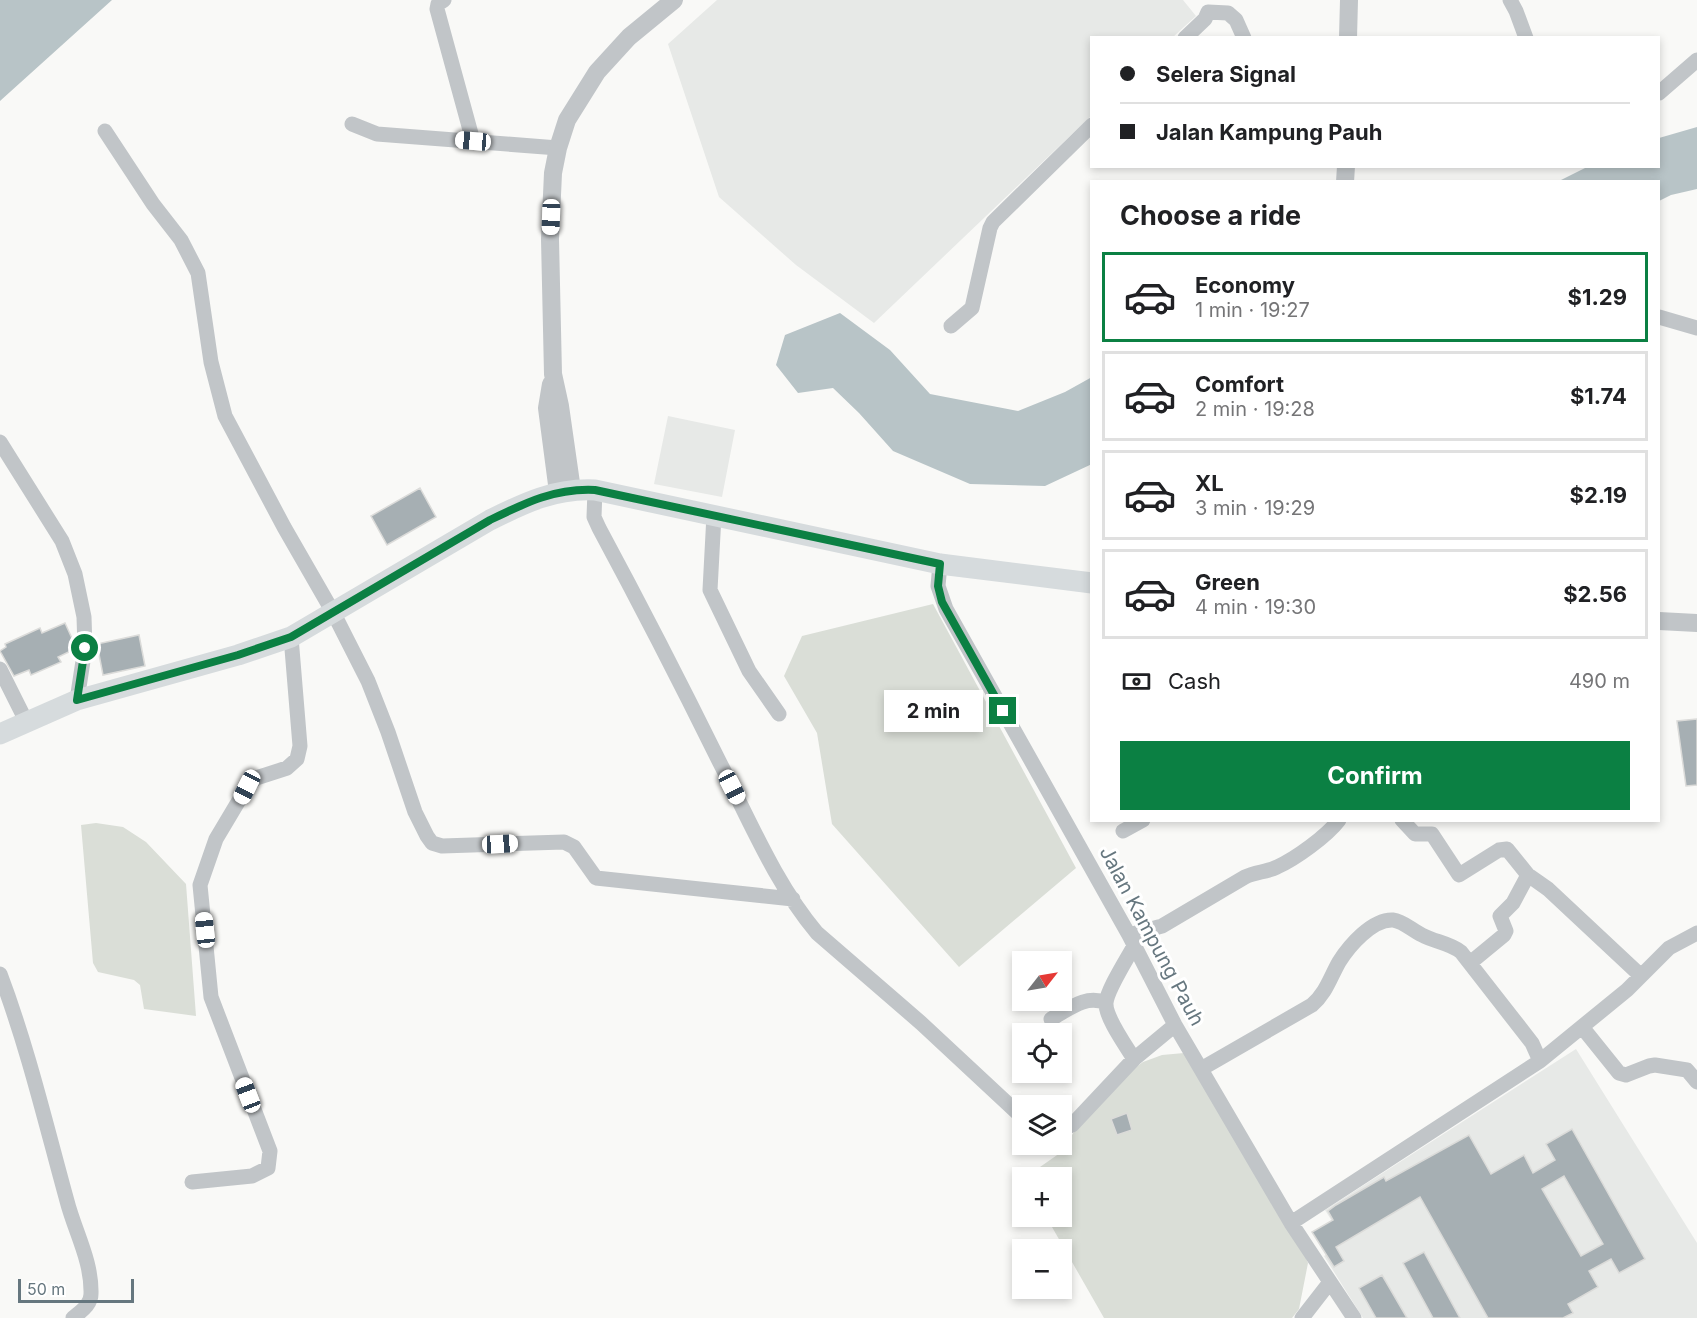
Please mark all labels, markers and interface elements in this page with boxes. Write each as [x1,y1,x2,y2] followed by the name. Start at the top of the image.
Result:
[1156,61,1296,87] text: Selera Signal
[1156,119,1382,145] text: Jalan Kampung Pauh
[454,130,492,152] car
[541,199,561,235] car
[1120,199,1301,232] text: Choose a ride
[1123,270,1177,324] icon: car
[1195,272,1295,298] text: Economy
[1568,284,1627,310] text: $1.29
[1195,298,1310,322] text: 1 min · 19:27
[1123,369,1177,423] icon: car
[1195,371,1284,397] text: Comfort
[1570,383,1627,409] text: $1.74
[1195,397,1315,421] text: 2 min · 19:28
[1123,468,1177,522] icon: car
[1195,470,1224,496] text: XL
[1570,482,1627,508] text: $2.19
[1195,496,1315,520] text: 3 min · 19:29
[1123,567,1177,621] icon: car
[1195,569,1260,595] text: Green
[1563,581,1627,607] text: $2.56
[1195,595,1316,619] text: 4 min · 19:30
[71,634,98,661] route start
[1120,665,1153,698] icon: cash
[1168,668,1221,694] text: Cash
[1569,669,1630,693] text: 490 m
[883,690,982,732] callout: 2 min
[989,697,1016,724] route end
[907,699,960,723] text: 2 min
[1120,741,1630,810] button: Confirm
[231,767,263,807] car
[716,767,748,807] car
[482,834,518,854] car
[1095,842,1209,1030] street label: Jalan Kampung Pauh
[194,911,216,949] car
[1012,951,1072,1011] north arrow
[1012,951,1072,1299] map controls
[1012,1023,1072,1083] button: locate
[233,1075,263,1115] car
[1012,1095,1072,1155] button: layers
[1012,1167,1072,1227] button: +
[1012,1239,1072,1299] button: −
[18,1276,134,1304] scale bar
[27,1279,65,1299] text: 50 m

